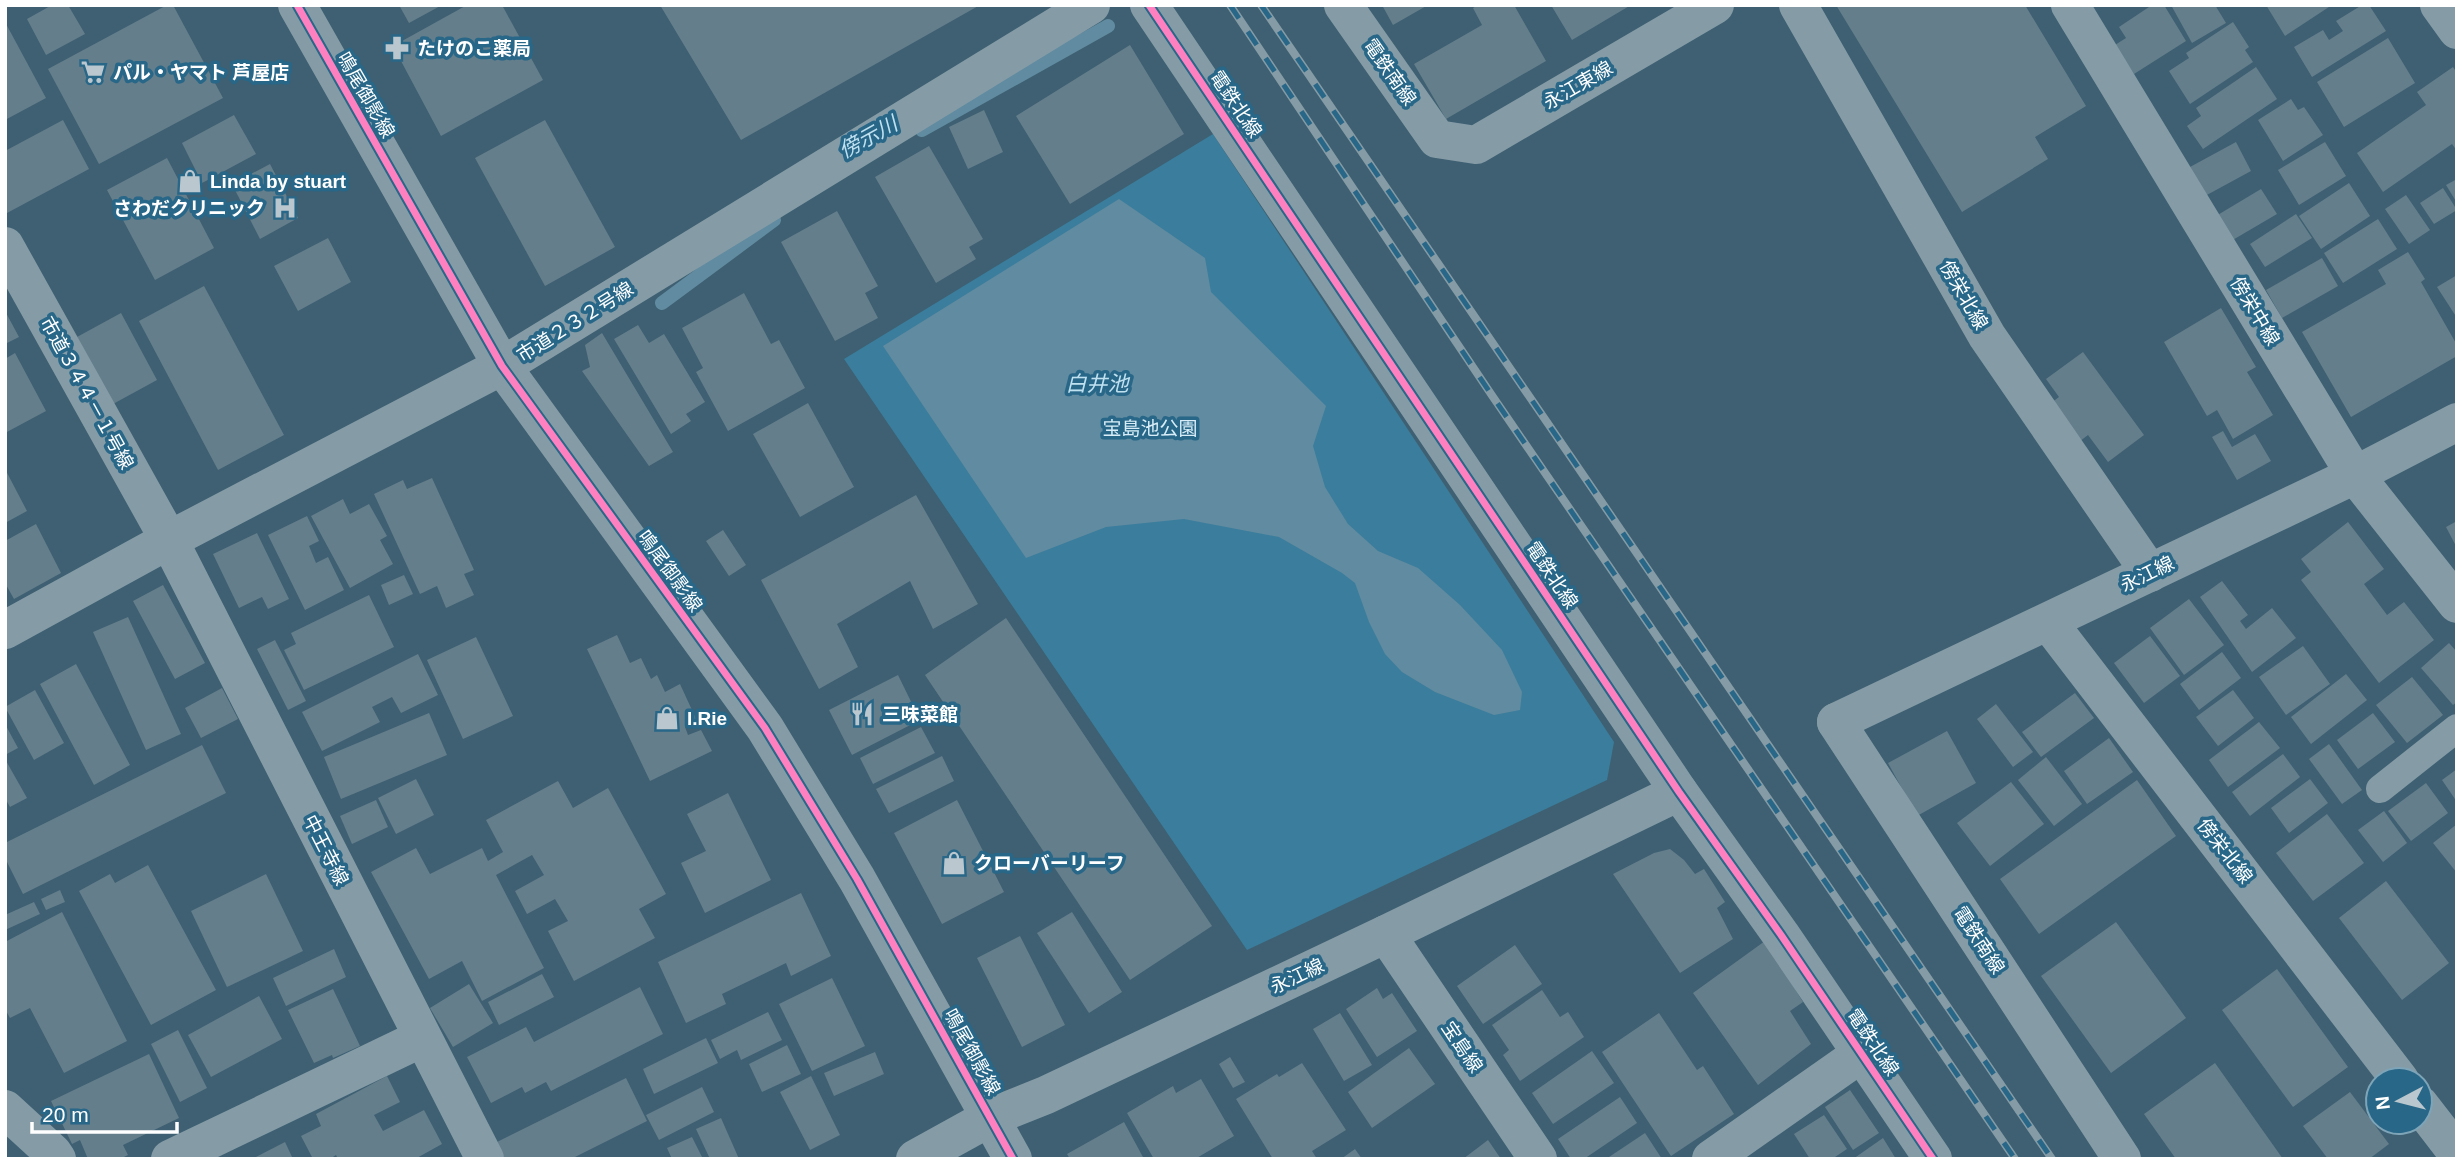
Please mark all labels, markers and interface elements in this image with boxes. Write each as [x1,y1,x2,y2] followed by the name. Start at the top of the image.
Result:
[383,34,411,62] pharmacy icon: たけのこ薬局
[1360,35,1420,109] street label: 電鉄南線
[417,38,531,59] place label: たけのこ薬局
[333,49,399,141] street label: 鳴尾御影線
[1540,57,1616,113] street label: 永江東線
[79,58,107,86] supermarket icon: パル・ヤマト 芦屋店
[113,62,289,83] place label: パル・ヤマト 芦屋店
[1206,67,1266,141] street label: 電鉄北線
[835,111,903,162] water label: 傍示川
[176,167,204,195] shop icon: Linda by stuart
[210,171,347,192] place label: Linda by stuart
[271,194,299,222] hospital icon: さわだクリニック
[113,198,265,219] place label: さわだクリニック
[1936,257,1992,333] street label: 傍栄北線
[2226,273,2284,349] street label: 傍栄中線
[513,278,637,366] street label: 市道２３２号線
[36,313,138,473] street label: 市道３４４－１号線
[1066,372,1130,395] water label: 白井池
[1102,418,1198,439] park label: 宝島池公園
[634,526,706,616] street label: 鳴尾御影線
[1522,538,1582,612] street label: 電鉄北線
[2117,552,2177,596] street label: 永江線
[848,700,876,728] restaurant icon: 三味菜館
[653,704,681,732] shop icon: I.Rie
[882,704,958,725] place label: 三味菜館
[687,708,727,729] place label: I.Rie
[299,811,353,889] street label: 中王寺線
[2193,815,2257,887] street label: 傍栄北線
[940,849,968,877] shop icon: クローバーリーフ
[974,853,1125,874] place label: クローバーリーフ
[1949,902,2009,978] street label: 電鉄南線
[1267,954,1327,998] street label: 永江線
[940,1005,1004,1099] street label: 鳴尾御影線
[1843,1005,1903,1079] street label: 電鉄北線
[1437,1017,1487,1077] street label: 宝島線
[2364,1066,2434,1136] north arrow
[32,1090,177,1134] scale bar
[2371,1095,2394,1111] text: N
[42,1103,89,1126] text: 20 m

